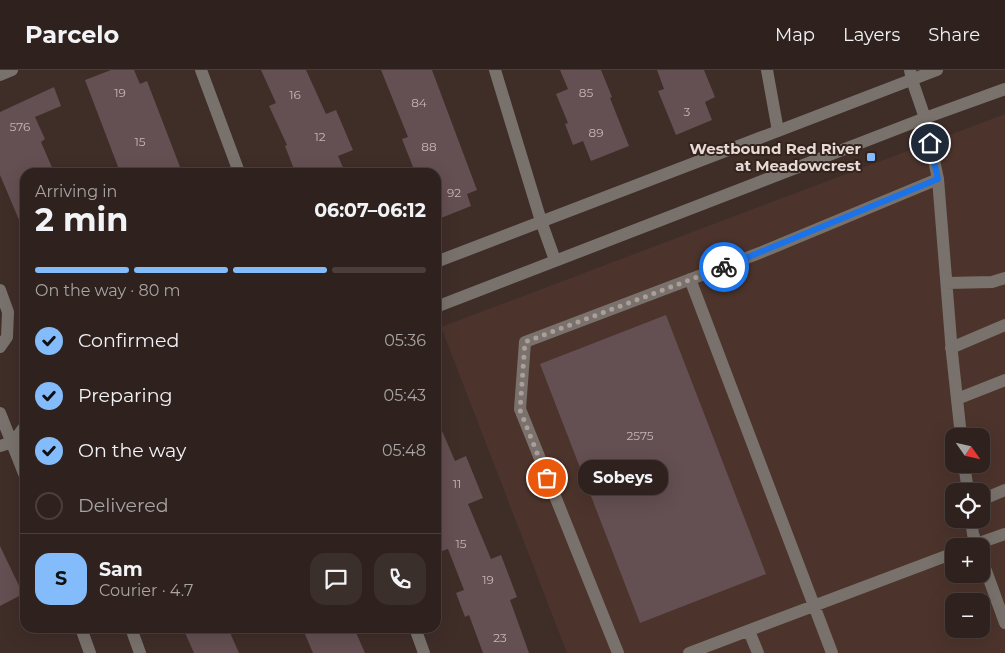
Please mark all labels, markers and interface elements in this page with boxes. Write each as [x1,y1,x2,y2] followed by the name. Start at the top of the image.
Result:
[25,20,119,49] text: Parcelo
[775,24,815,46] text: Map
[843,24,900,46] text: Layers
[928,24,980,46] text: Share
[114,85,126,100] house number: 19
[579,85,593,100] house number: 85
[289,87,301,102] house number: 16
[411,95,427,110] house number: 84
[684,104,691,119] house number: 3
[10,119,30,134] house number: 576
[909,122,951,164] pin
[589,125,603,140] house number: 89
[314,129,326,144] house number: 12
[916,129,944,157] icon: home
[134,134,146,149] house number: 15
[421,139,437,154] house number: 88
[690,139,862,175] place label: Westbound Red River at Meadowcrest
[865,151,877,163] marker: Westbound Red River at Meadowcrest
[35,182,117,201] text: Arriving in
[447,185,461,200] house number: 92
[314,199,426,222] text: 06:07–06:12
[35,200,128,239] text: 2 min
[699,242,749,292] courier
[710,253,738,281] icon: bike
[35,281,181,300] text: On the way · 80 m
[35,327,63,355] icon: check
[78,329,179,352] text: Confirmed
[384,331,426,350] text: 05:36
[35,382,63,410] icon: check
[78,384,173,407] text: Preparing
[384,386,426,405] text: 05:43
[626,428,654,443] house number: 2575
[945,428,990,472] north arrow
[945,428,990,638] map controls
[35,437,63,465] icon: check
[78,439,186,462] text: On the way
[382,441,426,460] text: 05:48
[526,457,568,499] pin
[577,460,667,496] callout: Sobeys
[533,464,561,492] icon: bag
[593,468,653,487] text: Sobeys
[453,476,461,491] house number: 11
[945,483,990,528] button: locate
[78,494,169,517] text: Delivered
[455,536,467,551] house number: 15
[945,538,990,583] button: +
[310,553,362,605] button: chat
[374,553,426,605] button: phone
[99,558,143,581] text: Sam
[55,567,67,590] text: S
[482,572,494,587] house number: 19
[99,581,193,600] text: Courier · 4.7
[945,593,990,638] button: −
[493,630,507,645] house number: 23

